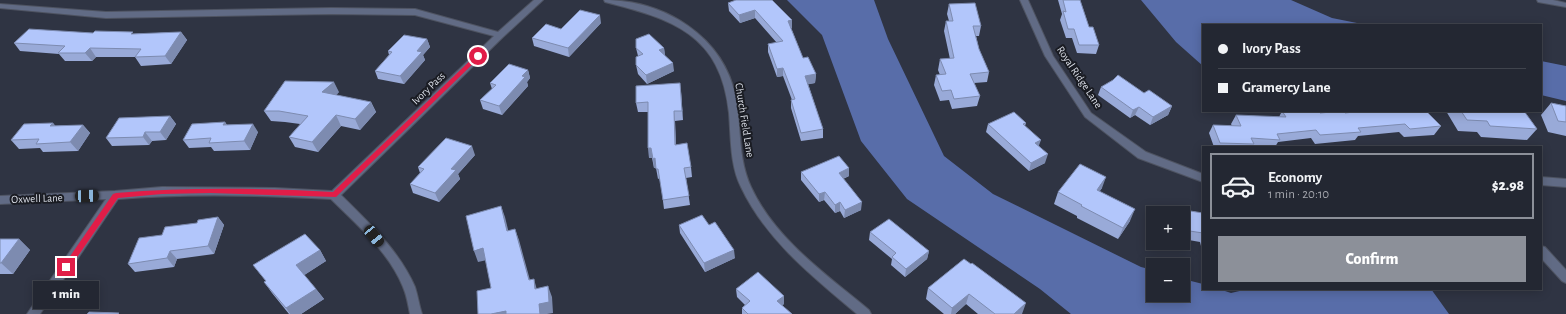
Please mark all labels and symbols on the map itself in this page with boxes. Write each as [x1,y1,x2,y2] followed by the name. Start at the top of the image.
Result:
[1055,44,1104,110] street label: Royal Ridge Lane
[469,47,487,65] route start
[410,70,447,107] street label: Ivory Pass
[733,82,756,158] street label: Church Field Lane
[75,190,99,202] car
[11,192,63,205] street label: Oxwell Lane
[362,223,386,249] car
[57,258,75,276] route end
[33,281,99,309] callout: 1 min

